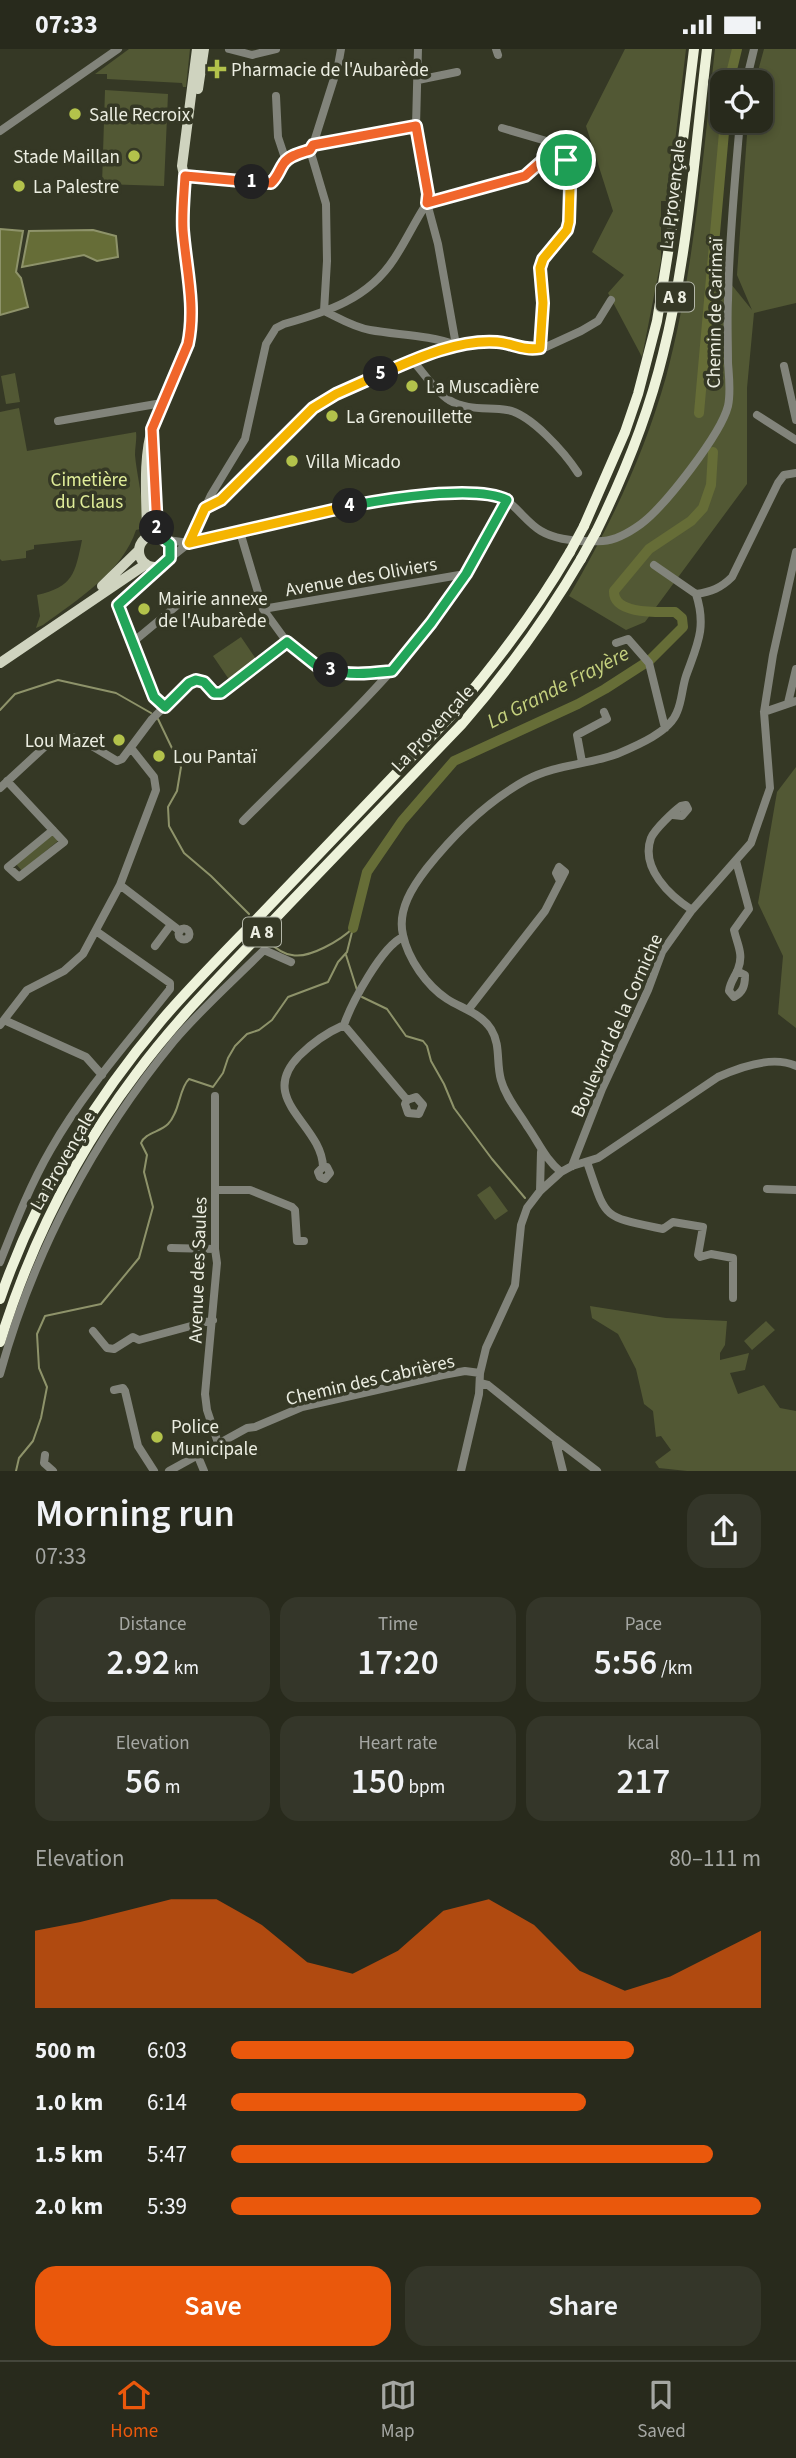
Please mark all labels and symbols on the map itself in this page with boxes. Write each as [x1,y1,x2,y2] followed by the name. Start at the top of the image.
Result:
[231,57,429,84] place label: Pharmacie de l'Aubarède
[209,61,225,77] marker: Pharmacie de l'Aubarède
[89,102,191,129] place label: Salle Recroix
[67,106,83,122] marker: Salle Recroix
[536,130,596,190] pin
[653,137,694,251] street label: La Provençale
[13,144,120,171] place label: Stade Maillan
[126,148,142,164] marker: Stade Maillan
[234,165,270,199] pin: 1
[33,174,119,201] place label: La Palestre
[11,178,27,194] marker: La Palestre
[701,236,730,389] street label: Chemin de Carimaï
[656,283,694,311] road number: A 8
[364,357,398,391] pin: 5
[426,374,539,401] place label: La Muscadière
[404,378,420,394] marker: La Muscadière
[346,404,472,431] place label: La Grenouillette
[324,408,340,424] marker: La Grenouillette
[306,449,401,476] place label: Villa Micado
[284,453,300,469] marker: Villa Micado
[51,467,127,516] park label: Cimetière du Claus
[332,489,368,524] pin: 4
[140,511,174,545] pin: 2
[283,551,439,604] street label: Avenue des Oliviers
[158,586,268,635] place label: Mairie annexe de l'Aubarède
[136,601,152,617] marker: Mairie annexe de l'Aubarède
[482,638,634,736] water label: La Grande Frayère
[314,653,348,687] pin: 3
[385,679,481,779] street label: La Provençale
[25,728,106,755] place label: Lou Mazet
[111,732,127,748] marker: Lou Mazet
[173,744,258,771] place label: Lou Pantaï
[151,748,167,764] marker: Lou Pantaï
[243,917,281,947] road number: A 8
[565,930,670,1122] street label: Boulevard de la Corniche
[24,1106,103,1216] street label: La Provençale
[182,1196,215,1344] street label: Avenue des Saules
[283,1348,457,1413] street label: Chemin des Cabrières
[171,1414,258,1463] place label: Police Municipale
[149,1429,165,1445] marker: Police Municipale

